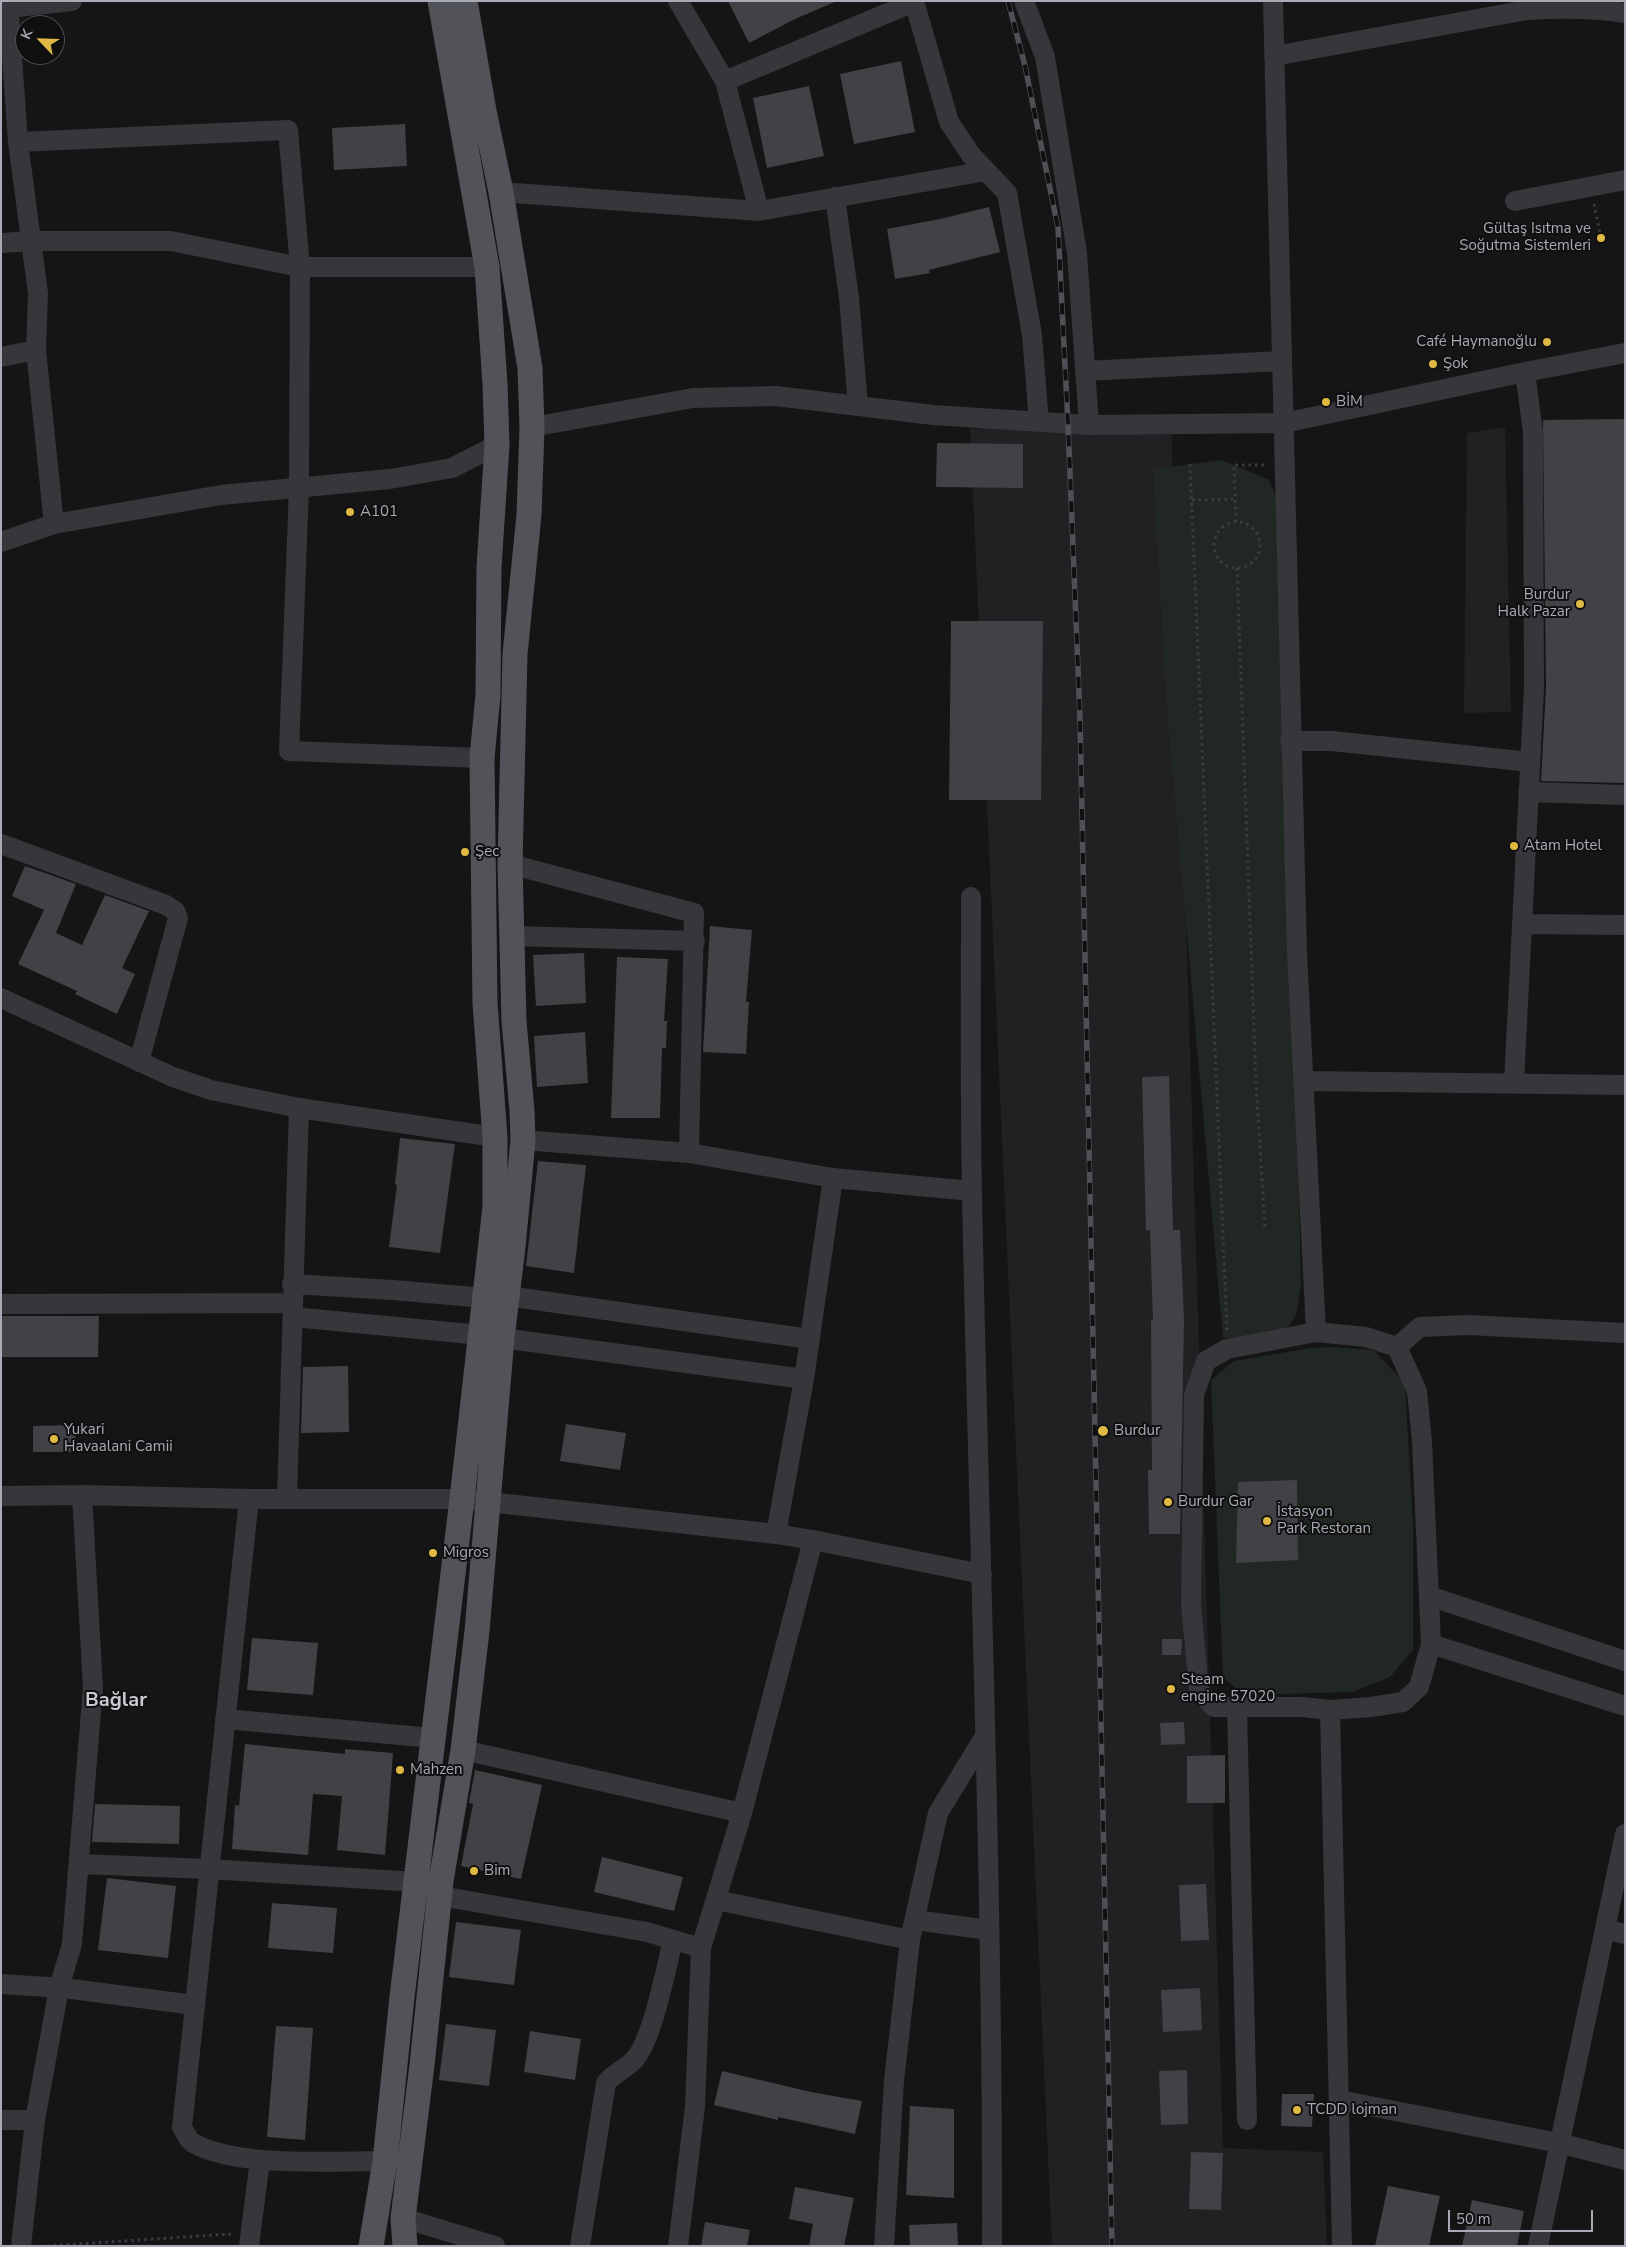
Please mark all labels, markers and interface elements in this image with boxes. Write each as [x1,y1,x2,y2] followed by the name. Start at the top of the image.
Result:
[15,15,65,65] north arrow
[16,26,37,42] text: K
[1459,220,1591,255] place label: Gültaş Isıtma ve Soğutma Sistemleri
[1595,232,1607,244] marker: Gültaş Isıtma ve Soğutma Sistemleri
[1416,333,1537,351] place label: Café Haymanoğlu
[1541,336,1553,348] marker: Café Haymanoğlu
[1443,355,1468,373] place label: Şok
[1427,358,1439,370] marker: Şok
[1336,393,1363,411] place label: BİM
[1320,396,1332,408] marker: BİM
[360,503,398,521] place label: A101
[344,506,356,518] marker: A101
[1498,586,1570,621] place label: Burdur Halk Pazar
[1574,598,1586,610] marker: Burdur Halk Pazar
[1524,837,1602,855] place label: Atam Hotel
[1508,840,1520,852] marker: Atam Hotel
[475,843,499,861] place label: Şec
[459,846,471,858] marker: Şec
[64,1421,173,1456] place label: Yukari Havaalani Camii
[1114,1422,1160,1440] place label: Burdur
[1096,1424,1110,1438] marker: Burdur
[48,1433,60,1445] marker: Yukari Havaalani Camii
[1178,1493,1252,1511] place label: Burdur Gar
[1162,1496,1174,1508] marker: Burdur Gar
[1277,1503,1371,1538] place label: İstasyon Park Restoran
[1261,1515,1273,1527] marker: İstasyon Park Restoran
[443,1544,489,1562] place label: Migros
[427,1547,439,1559] marker: Migros
[1181,1671,1275,1706] place label: Steam engine 57020
[1165,1683,1177,1695] marker: Steam engine 57020
[85,1689,147,1713] district label: Bağlar
[410,1761,463,1779] place label: Mahzen
[394,1764,406,1776] marker: Mahzen
[484,1862,510,1880] place label: Bim
[468,1865,480,1877] marker: Bim
[1307,2101,1397,2119] place label: TCDD lojman
[1291,2104,1303,2116] marker: TCDD lojman
[1451,2200,1596,2232] scale bar
[1456,2209,1491,2229] text: 50 m

